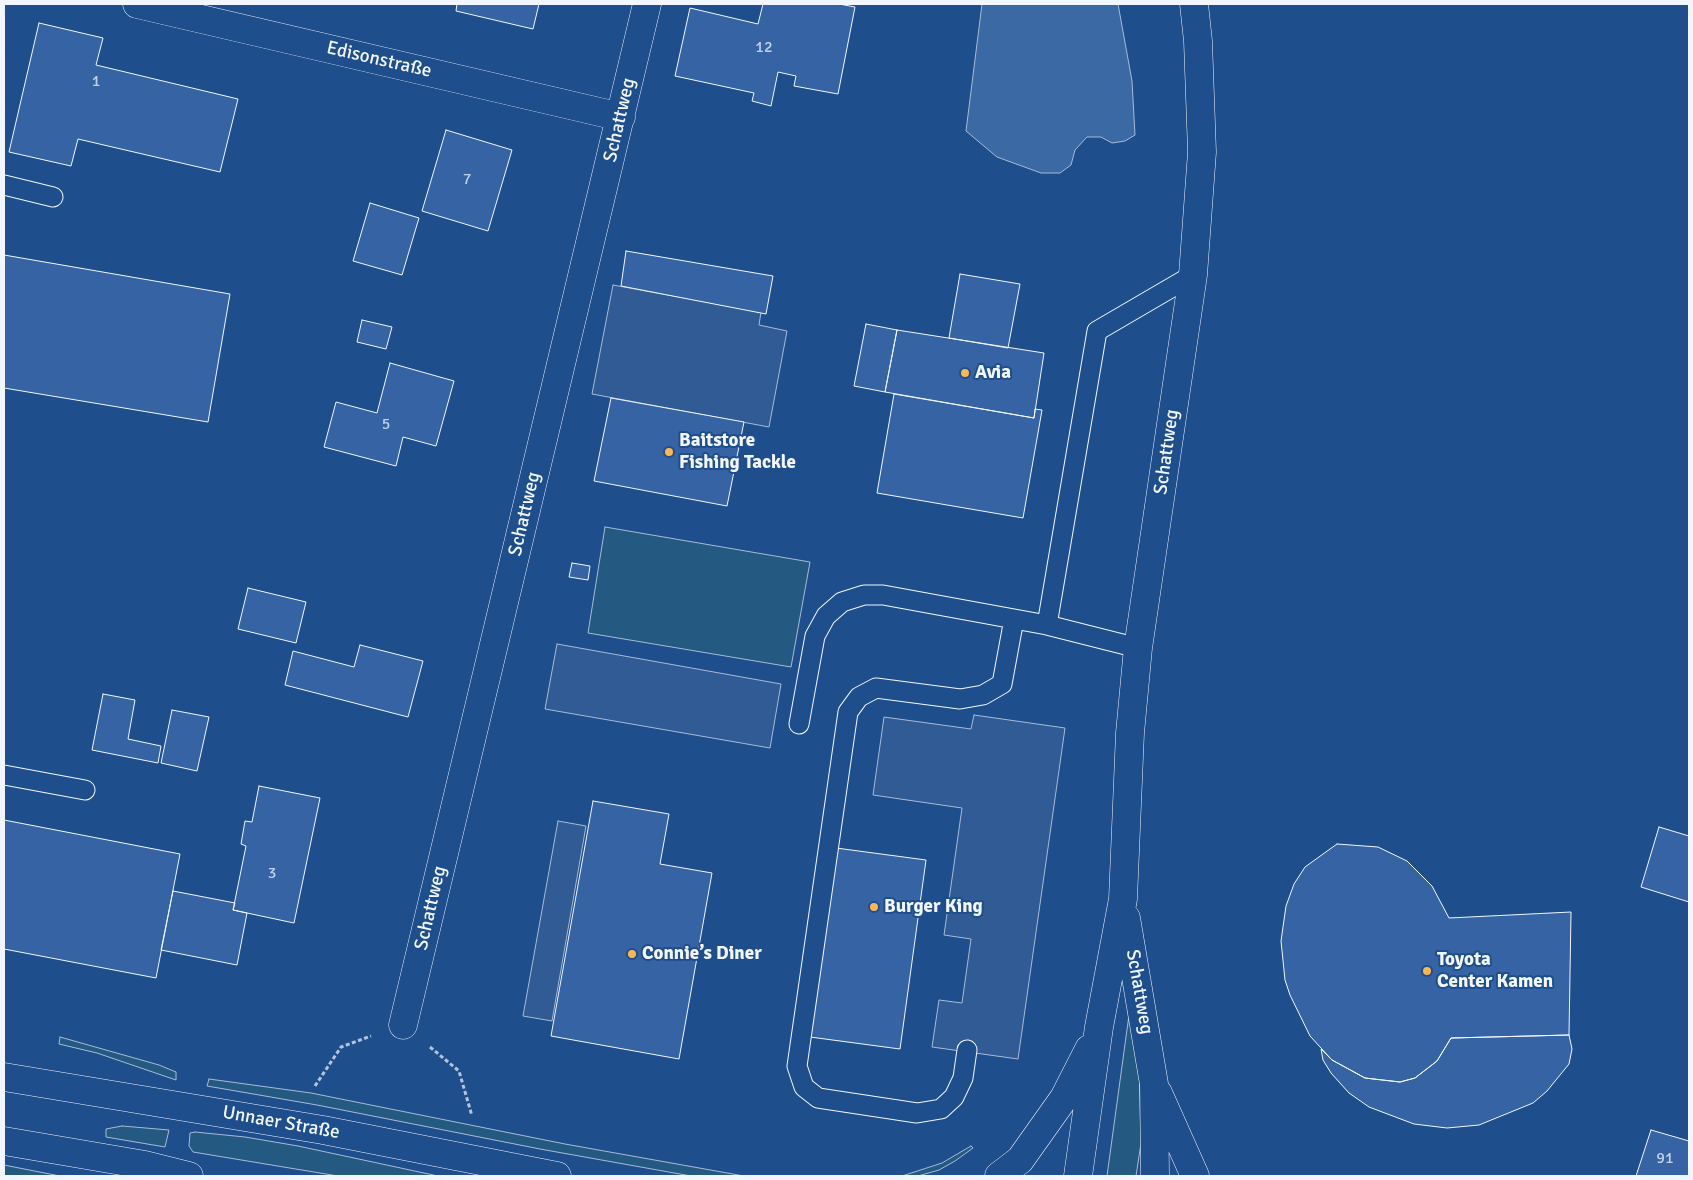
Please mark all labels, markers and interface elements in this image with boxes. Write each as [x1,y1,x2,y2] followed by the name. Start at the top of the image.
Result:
[324,37,434,83] street label: Edisonstraße
[755,38,773,58] house number: 12
[92,72,100,92] house number: 1
[599,76,641,164] street label: Schattweg
[463,170,471,190] house number: 7
[975,362,1011,384] place label: Avia
[959,367,971,379] marker: Avia
[1150,408,1184,496] street label: Schattweg
[382,415,390,435] house number: 5
[679,430,796,474] place label: Baitstore Fishing Tackle
[663,446,675,458] marker: Baitstore Fishing Tackle
[504,470,546,558] street label: Schattweg
[268,864,276,884] house number: 3
[410,864,452,952] street label: Schattweg
[884,896,983,918] place label: Burger King
[868,901,880,913] marker: Burger King
[642,943,762,965] place label: Connie’s Diner
[626,948,638,960] marker: Connie’s Diner
[1120,948,1158,1036] street label: Schattweg
[1437,949,1553,993] place label: Toyota Center Kamen
[1421,965,1433,977] marker: Toyota Center Kamen
[221,1101,341,1145] street label: Unnaer Straße
[1656,1149,1674,1169] house number: 91

